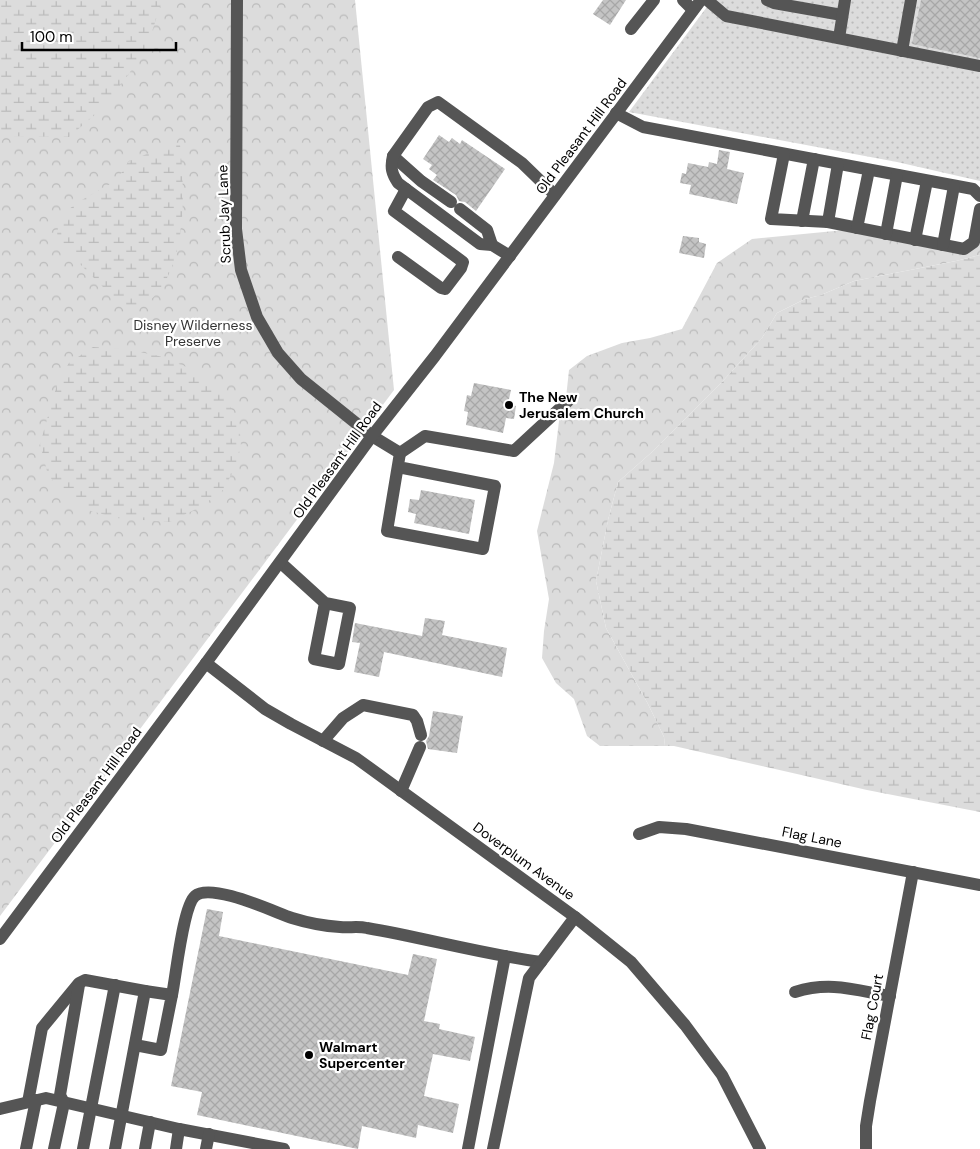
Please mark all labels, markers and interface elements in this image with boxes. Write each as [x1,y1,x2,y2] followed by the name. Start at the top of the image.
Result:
[22,20,176,52] scale bar
[30,27,73,47] text: 100 m
[531,74,631,198] street label: Old Pleasant Hill Road
[213,164,235,264] street label: Scrub Jay Lane
[133,316,253,350] park label: Disney Wilderness Preserve
[519,388,644,422] place label: The New Jerusalem Church
[288,398,386,522] street label: Old Pleasant Hill Road
[503,399,515,411] marker: The New Jerusalem Church
[46,723,146,847] street label: Old Pleasant Hill Road
[470,818,578,904] street label: Doverplum Avenue
[780,822,844,852] street label: Flag Lane
[857,972,887,1042] street label: Flag Court
[319,1038,405,1072] place label: Walmart Supercenter
[303,1049,315,1061] marker: Walmart Supercenter

